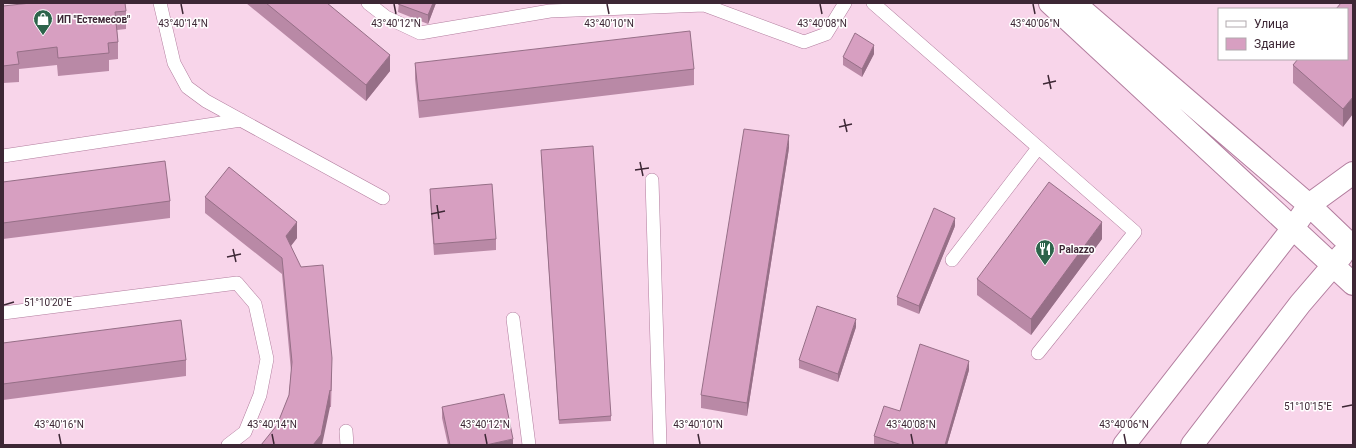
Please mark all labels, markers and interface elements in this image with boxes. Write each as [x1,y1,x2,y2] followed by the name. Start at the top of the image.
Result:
[32,8,54,36] shop icon: ИП "Естемесов"
[1218,8,1348,60] legend
[57,14,130,25] place label: ИП "Естемесов"
[1254,17,1289,31] text: Улица
[158,18,208,29] text: 43°40'14"N
[371,18,421,29] text: 43°40'12"N
[584,18,634,29] text: 43°40'10"N
[797,18,847,29] text: 43°40'08"N
[1010,18,1060,29] text: 43°40'06"N
[1254,37,1295,51] text: Здание
[1034,238,1056,266] restaurant icon: Palazzo
[1059,244,1095,255] place label: Palazzo
[24,297,72,308] text: 51°10'20"E
[1284,401,1332,412] text: 51°10'15"E
[34,419,84,430] text: 43°40'16"N
[247,419,297,430] text: 43°40'14"N
[460,419,510,430] text: 43°40'12"N
[673,419,723,430] text: 43°40'10"N
[886,419,936,430] text: 43°40'08"N
[1099,419,1149,430] text: 43°40'06"N

